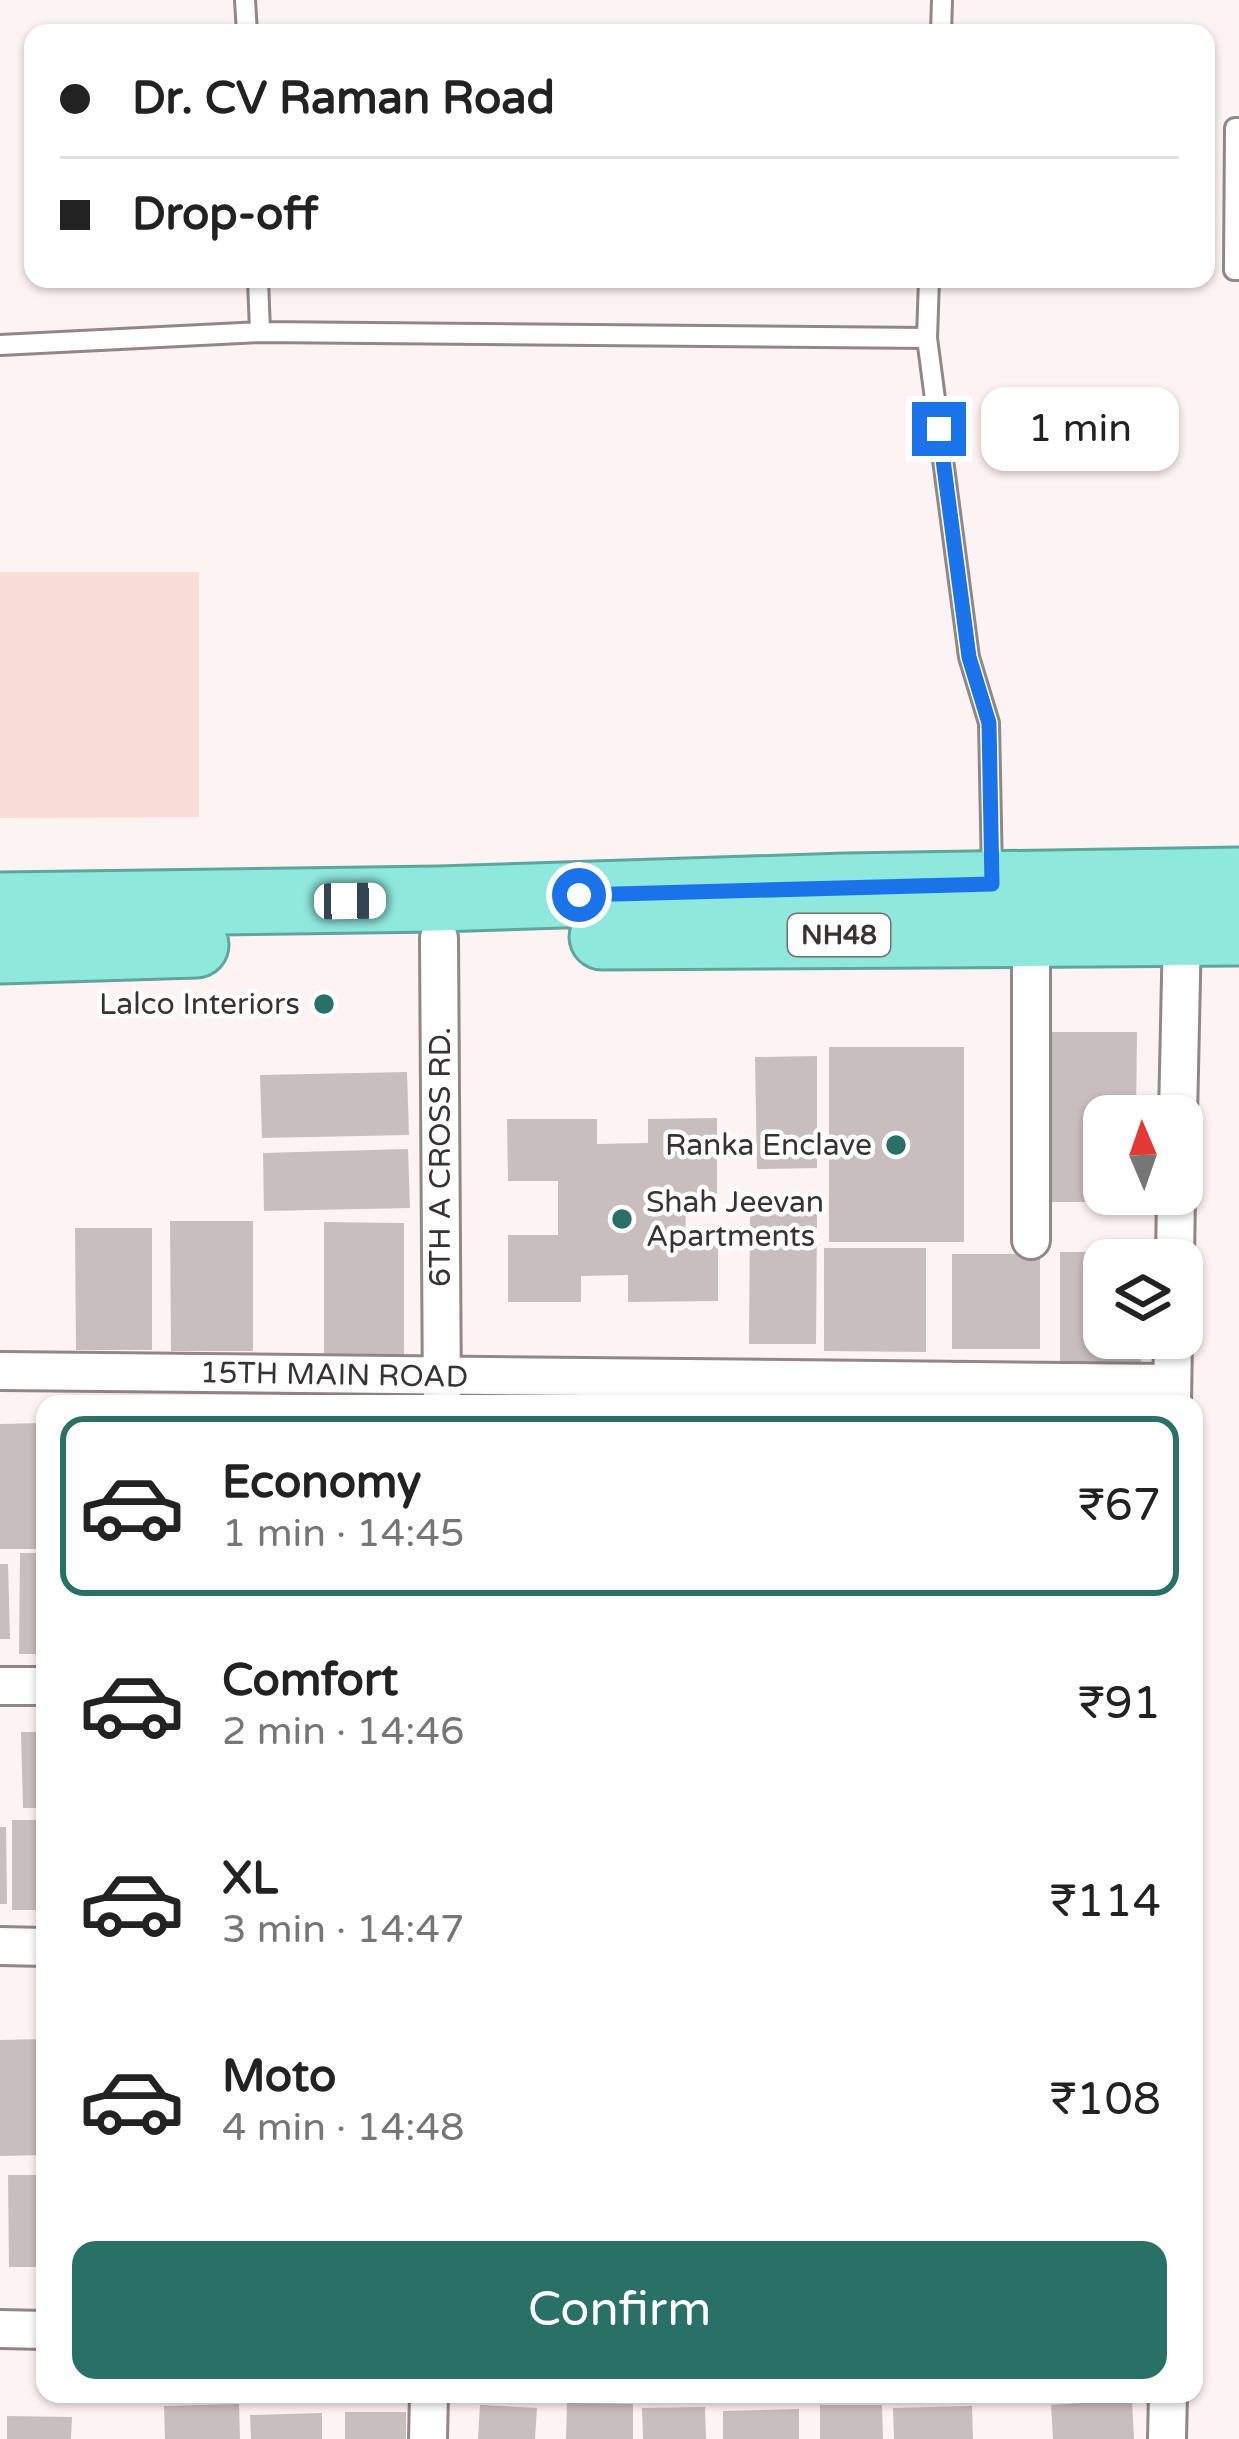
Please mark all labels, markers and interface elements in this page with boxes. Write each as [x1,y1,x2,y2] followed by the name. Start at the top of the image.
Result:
[132,72,555,126] text: Dr. CV Raman Road
[132,188,318,242] text: Drop-off
[981,387,1179,471] callout: 1 min
[912,402,966,456] route end
[1028,405,1132,452] text: 1 min
[552,868,606,922] route start
[314,882,386,920] car
[788,914,890,956] road number: NH48
[99,986,300,1023] place label: Lalco Interiors
[311,991,337,1017] marker: Lalco Interiors
[422,1027,459,1287] street label: 6TH A CROSS RD.
[1083,1095,1203,1215] north arrow
[1083,1095,1203,1359] map controls
[665,1127,872,1164] place label: Ranka Enclave
[883,1132,909,1158] marker: Ranka Enclave
[646,1184,824,1255] place label: Shah Jeevan Apartments
[609,1206,635,1232] marker: Shah Jeevan Apartments
[1083,1239,1203,1359] button: layers
[200,1354,468,1396] street label: 15TH MAIN ROAD
[78,1452,186,1560] icon: car
[222,1456,421,1510] text: Economy
[1078,1479,1161,1533] text: ₹67
[222,1510,464,1557] text: 1 min · 14:45
[78,1650,186,1758] icon: car
[222,1654,398,1708] text: Comfort
[1078,1677,1161,1731] text: ₹91
[222,1708,464,1755] text: 2 min · 14:46
[78,1848,186,1956] icon: car
[222,1852,278,1906] text: XL
[1050,1875,1161,1929] text: ₹114
[222,1906,464,1953] text: 3 min · 14:47
[78,2046,186,2154] icon: car
[222,2050,336,2104] text: Moto
[1050,2073,1161,2127] text: ₹108
[222,2104,464,2151] text: 4 min · 14:48
[72,2241,1167,2379] button: Confirm

